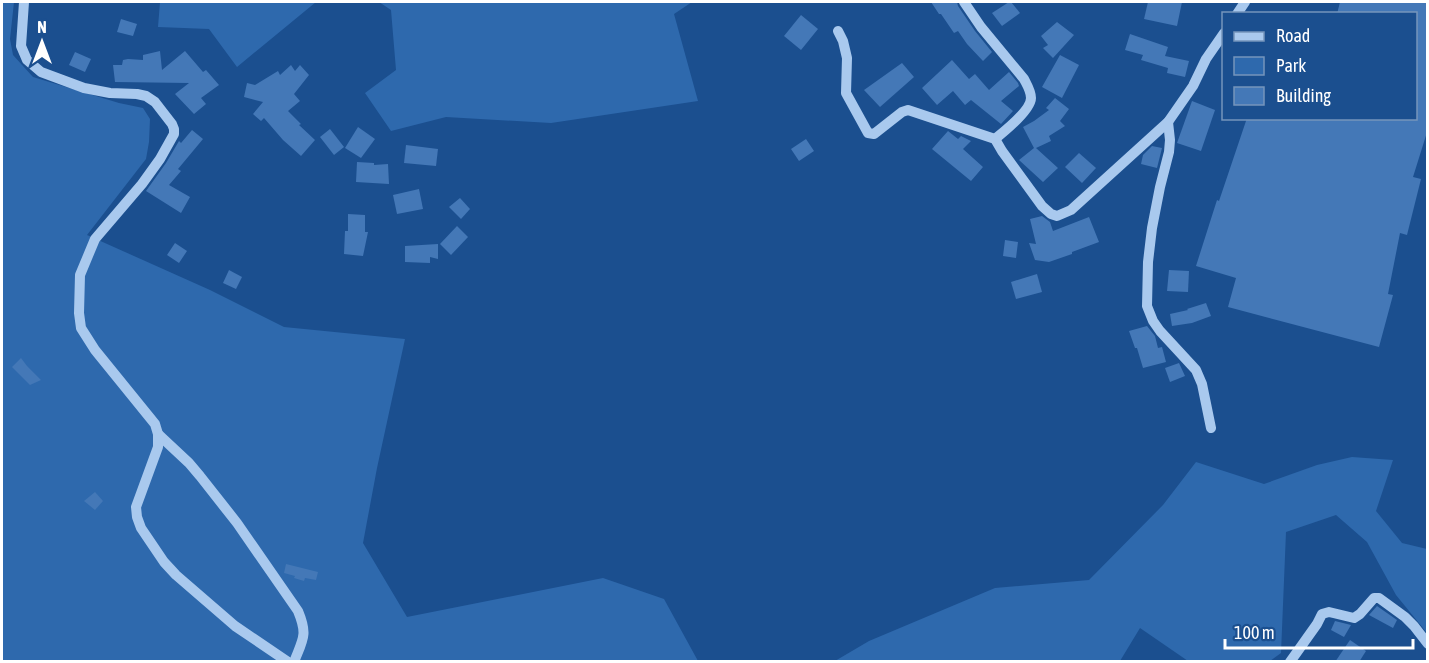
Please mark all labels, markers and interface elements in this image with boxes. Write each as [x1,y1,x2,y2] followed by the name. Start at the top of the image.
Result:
[12,12,72,72] north arrow
[1222,12,1417,120] legend
[37,18,47,36] text: N
[1276,25,1310,46] text: Road
[1276,55,1306,76] text: Park
[1276,85,1331,106] text: Building
[1225,612,1412,650] scale bar
[1234,622,1275,643] text: 100 m

